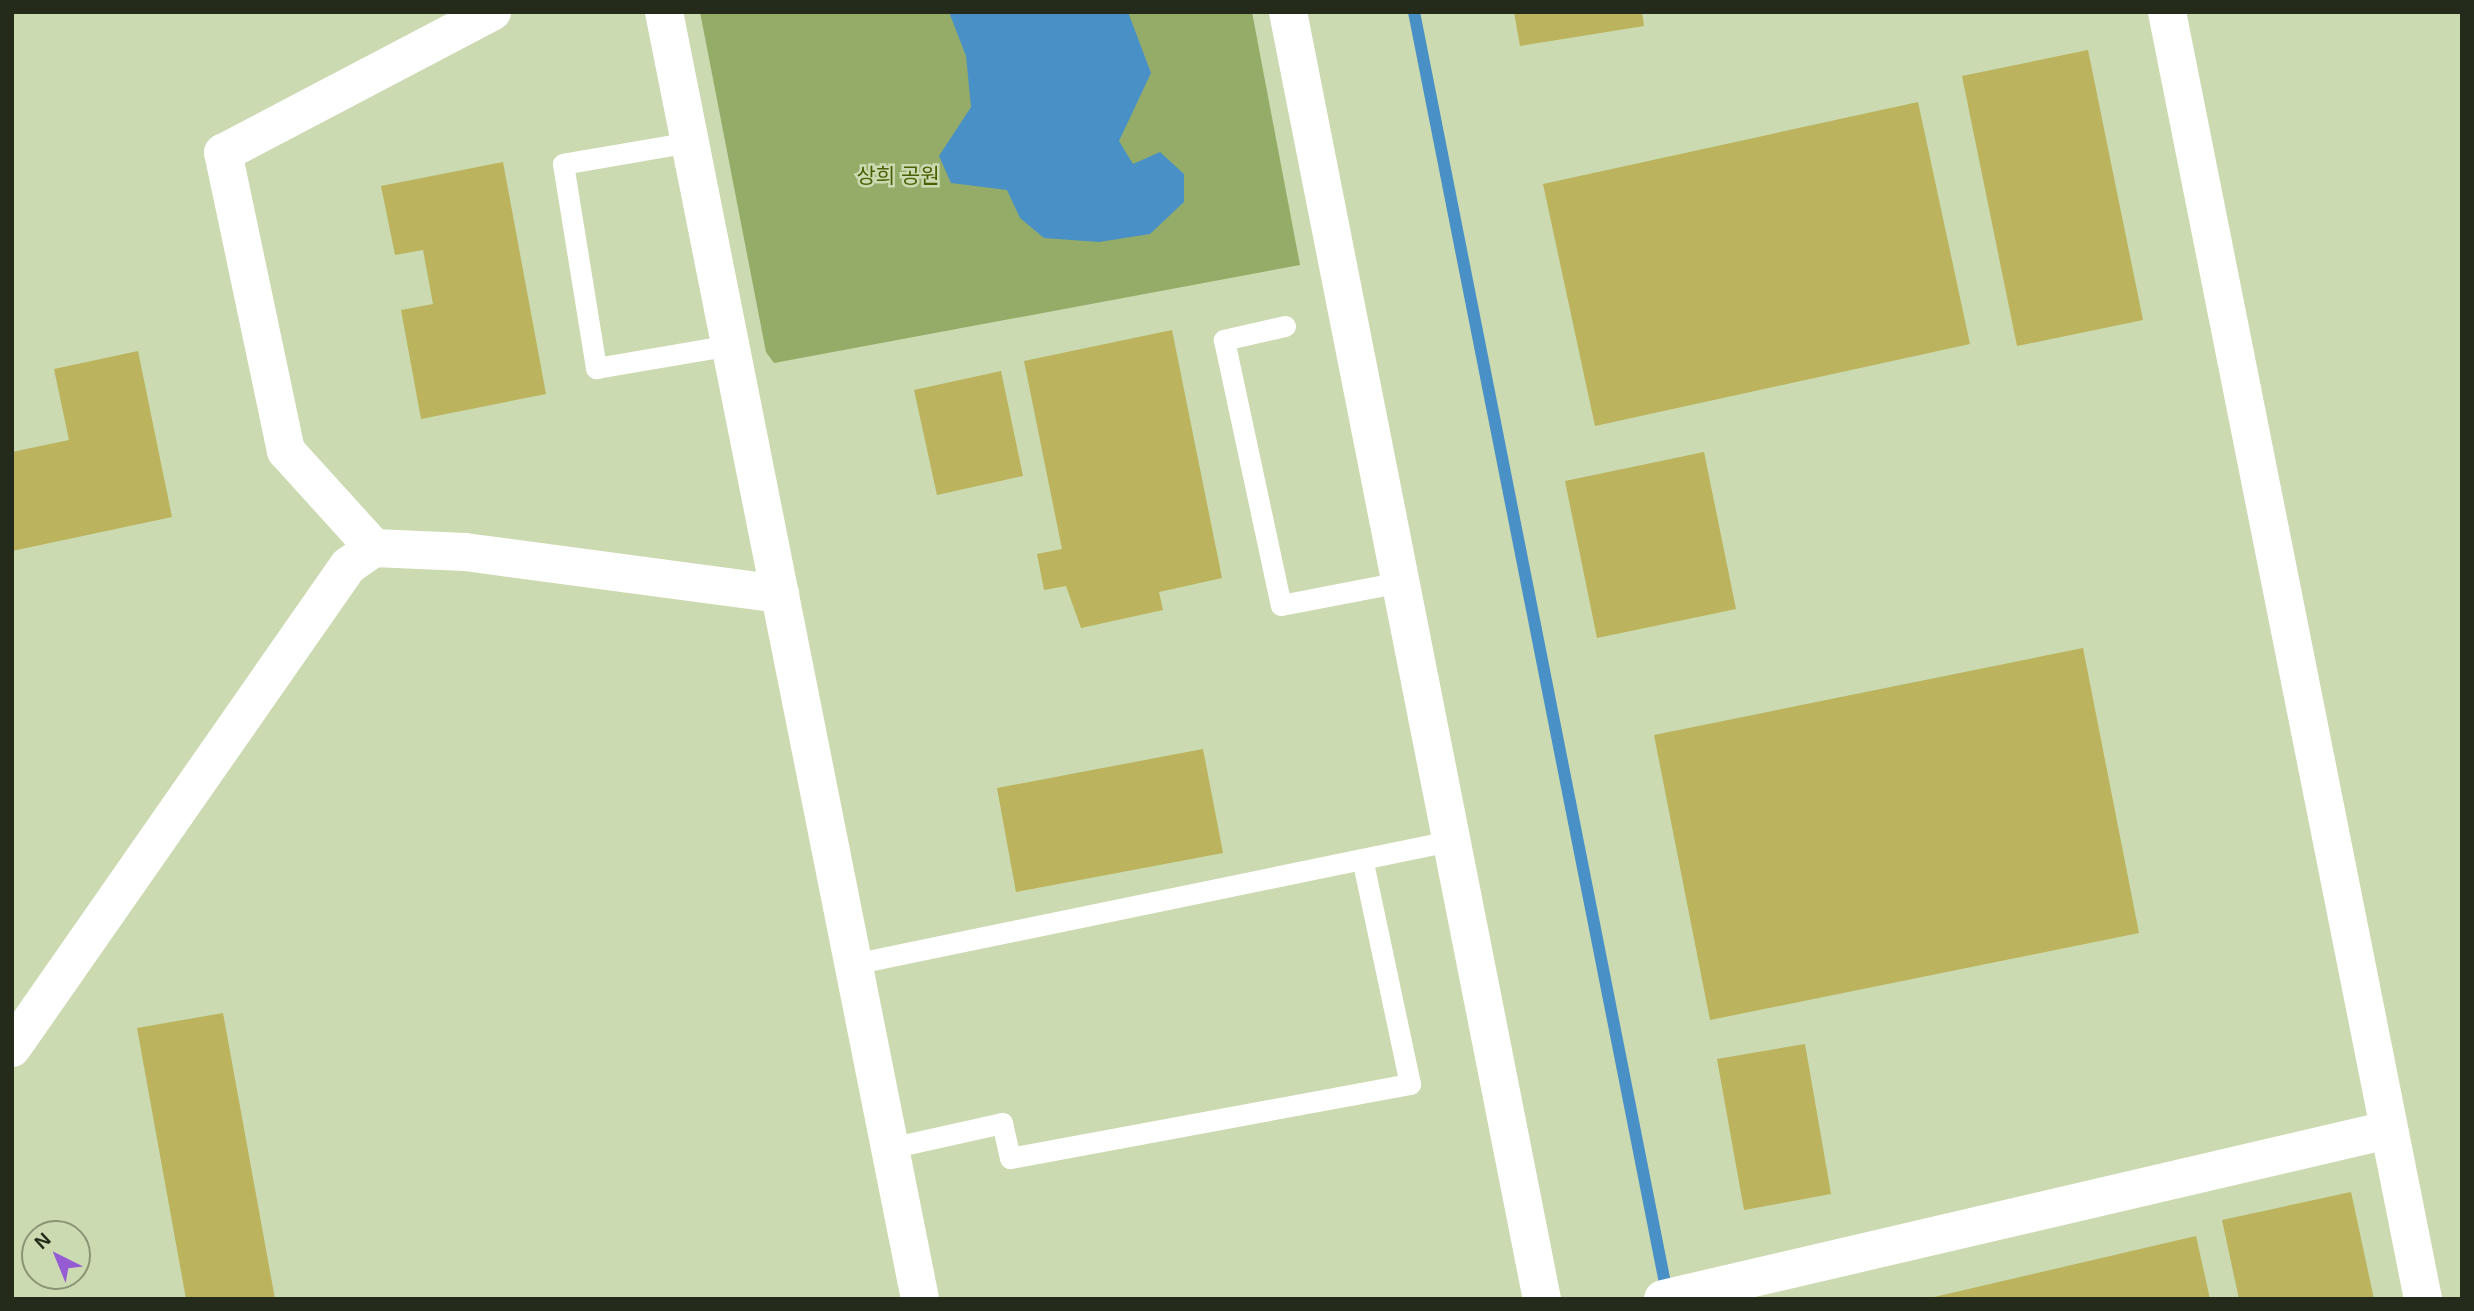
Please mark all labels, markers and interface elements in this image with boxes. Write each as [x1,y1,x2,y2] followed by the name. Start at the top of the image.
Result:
[856,163,940,189] park label: 상희 공원
[21,1220,91,1290] north arrow
[31,1228,55,1253] text: N

